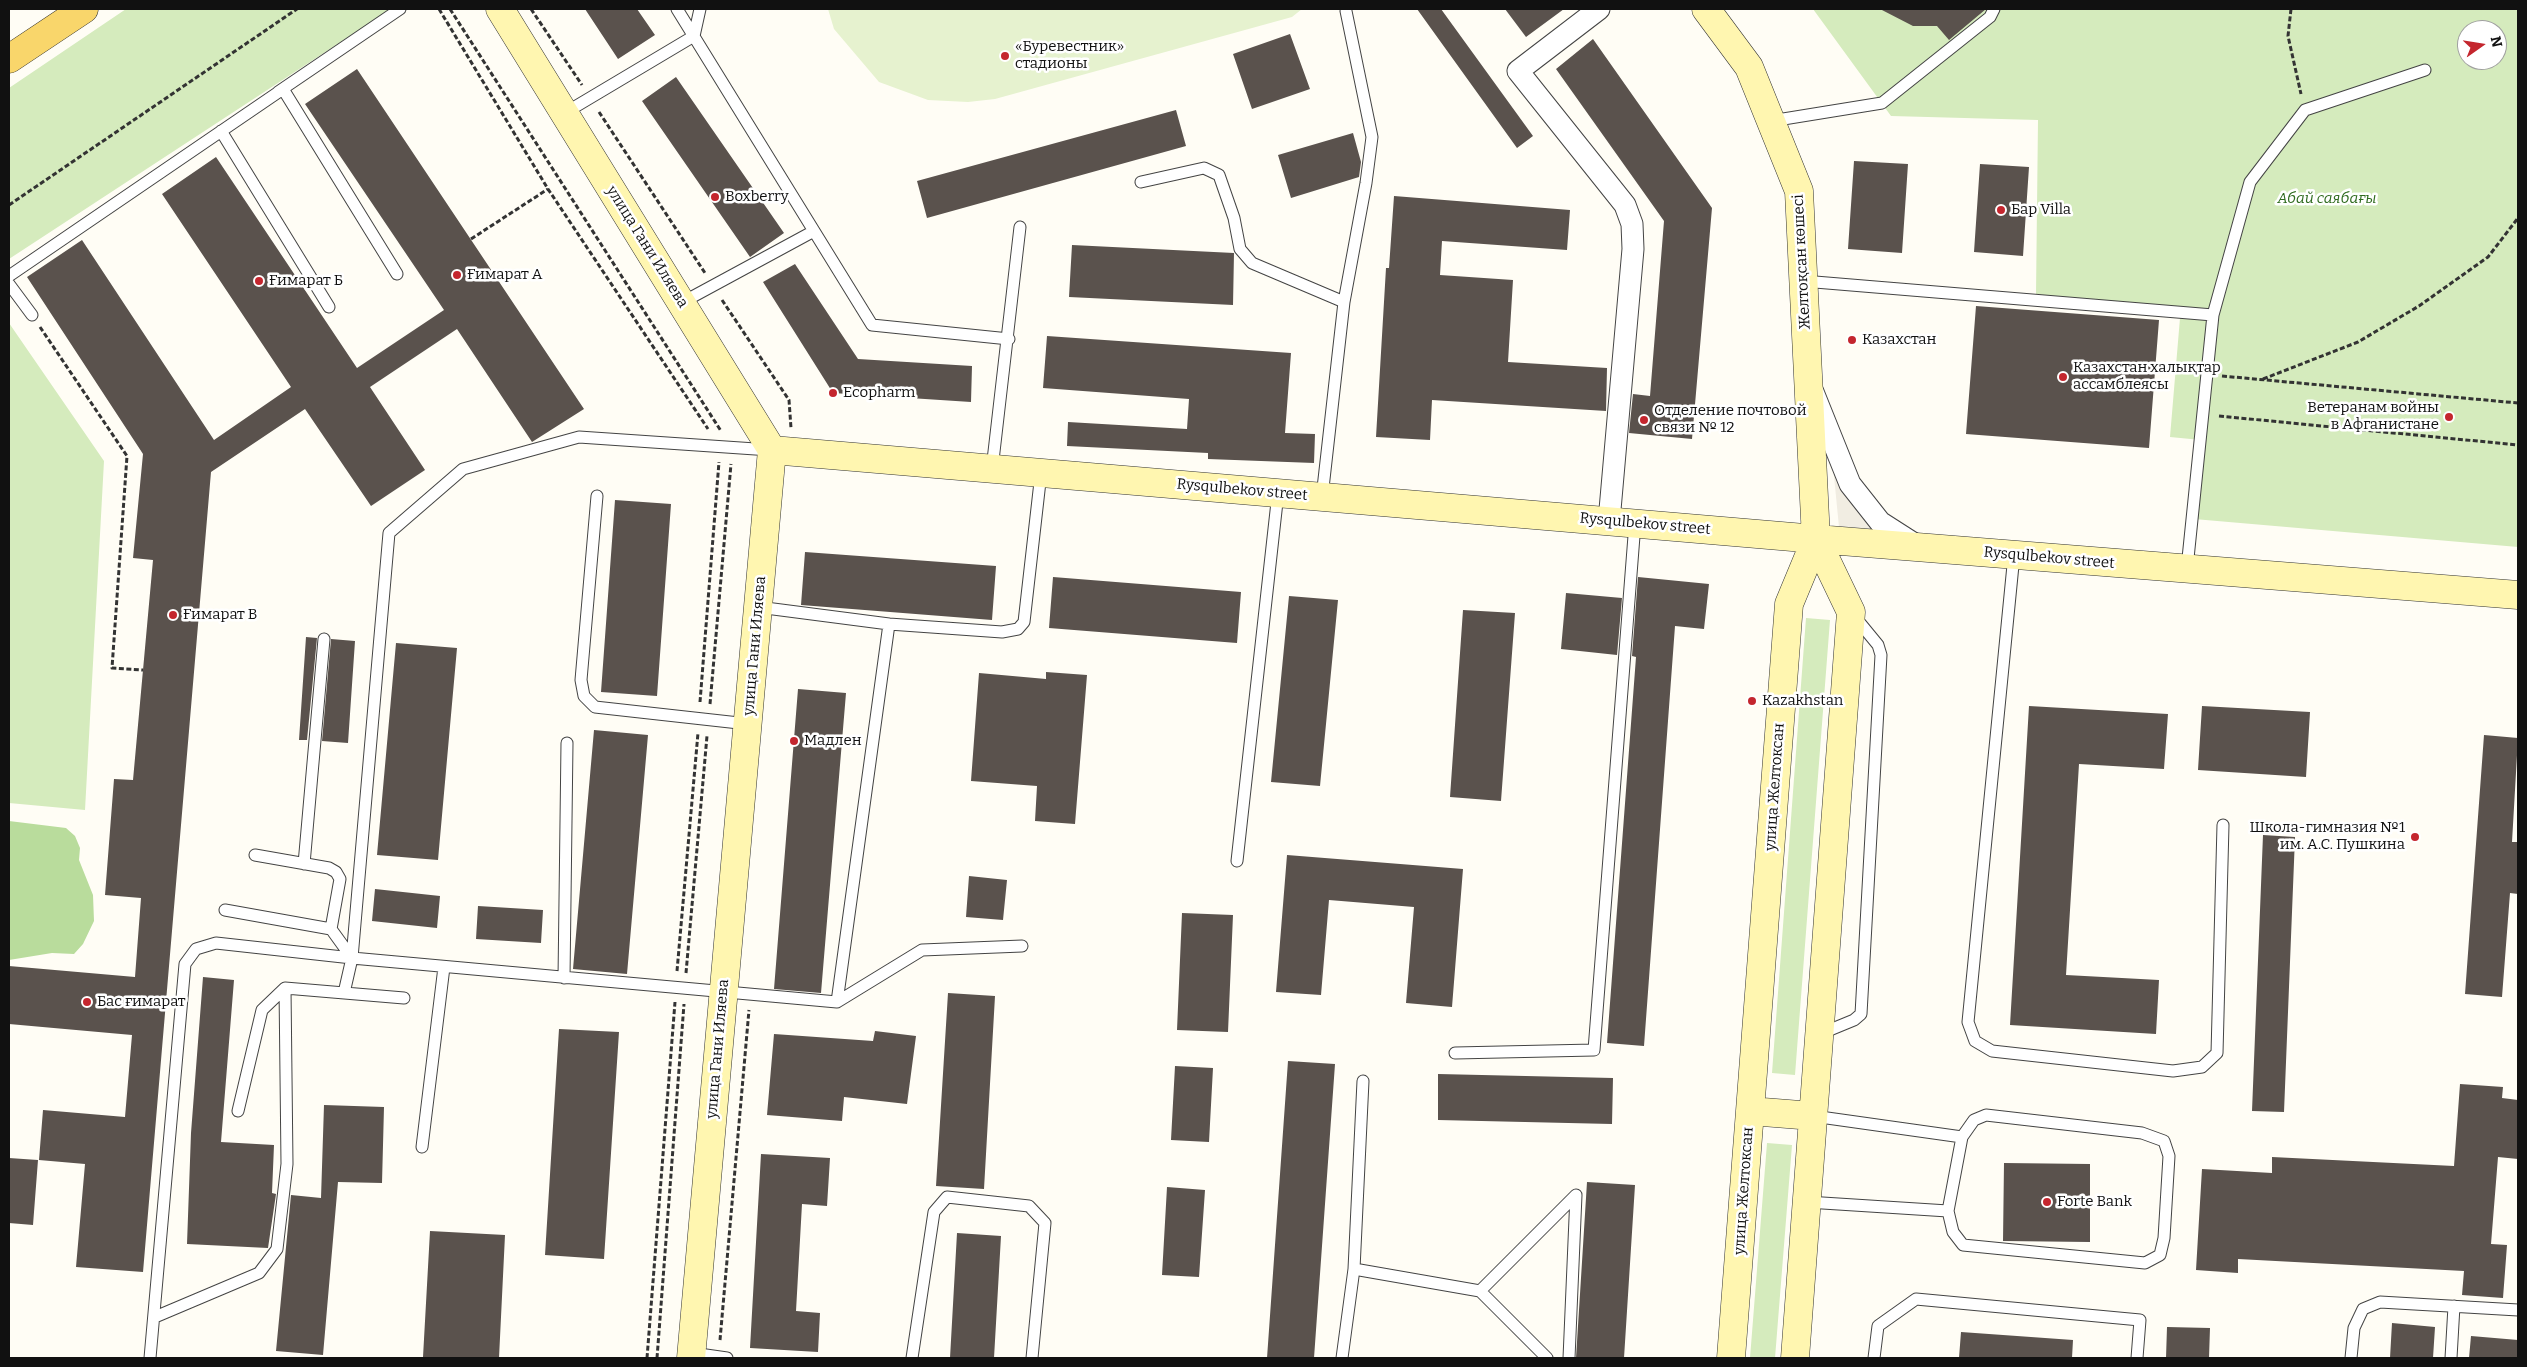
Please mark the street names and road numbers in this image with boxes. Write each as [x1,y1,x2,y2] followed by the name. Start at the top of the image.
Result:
[602,183,692,311] street label: улица Гани Иляева
[1789,194,1815,330] street label: Желтоқсан көшесі
[1176,475,1308,505] street label: Rysqulbekov street
[1579,509,1711,539] street label: Rysqulbekov street
[1983,543,2115,573] street label: Rysqulbekov street
[740,575,770,717] street label: улица Гани Иляева
[1762,722,1788,852] street label: улица Желтоксан
[703,978,733,1120] street label: улица Гани Иляева
[1731,1126,1757,1256] street label: улица Желтоксан

